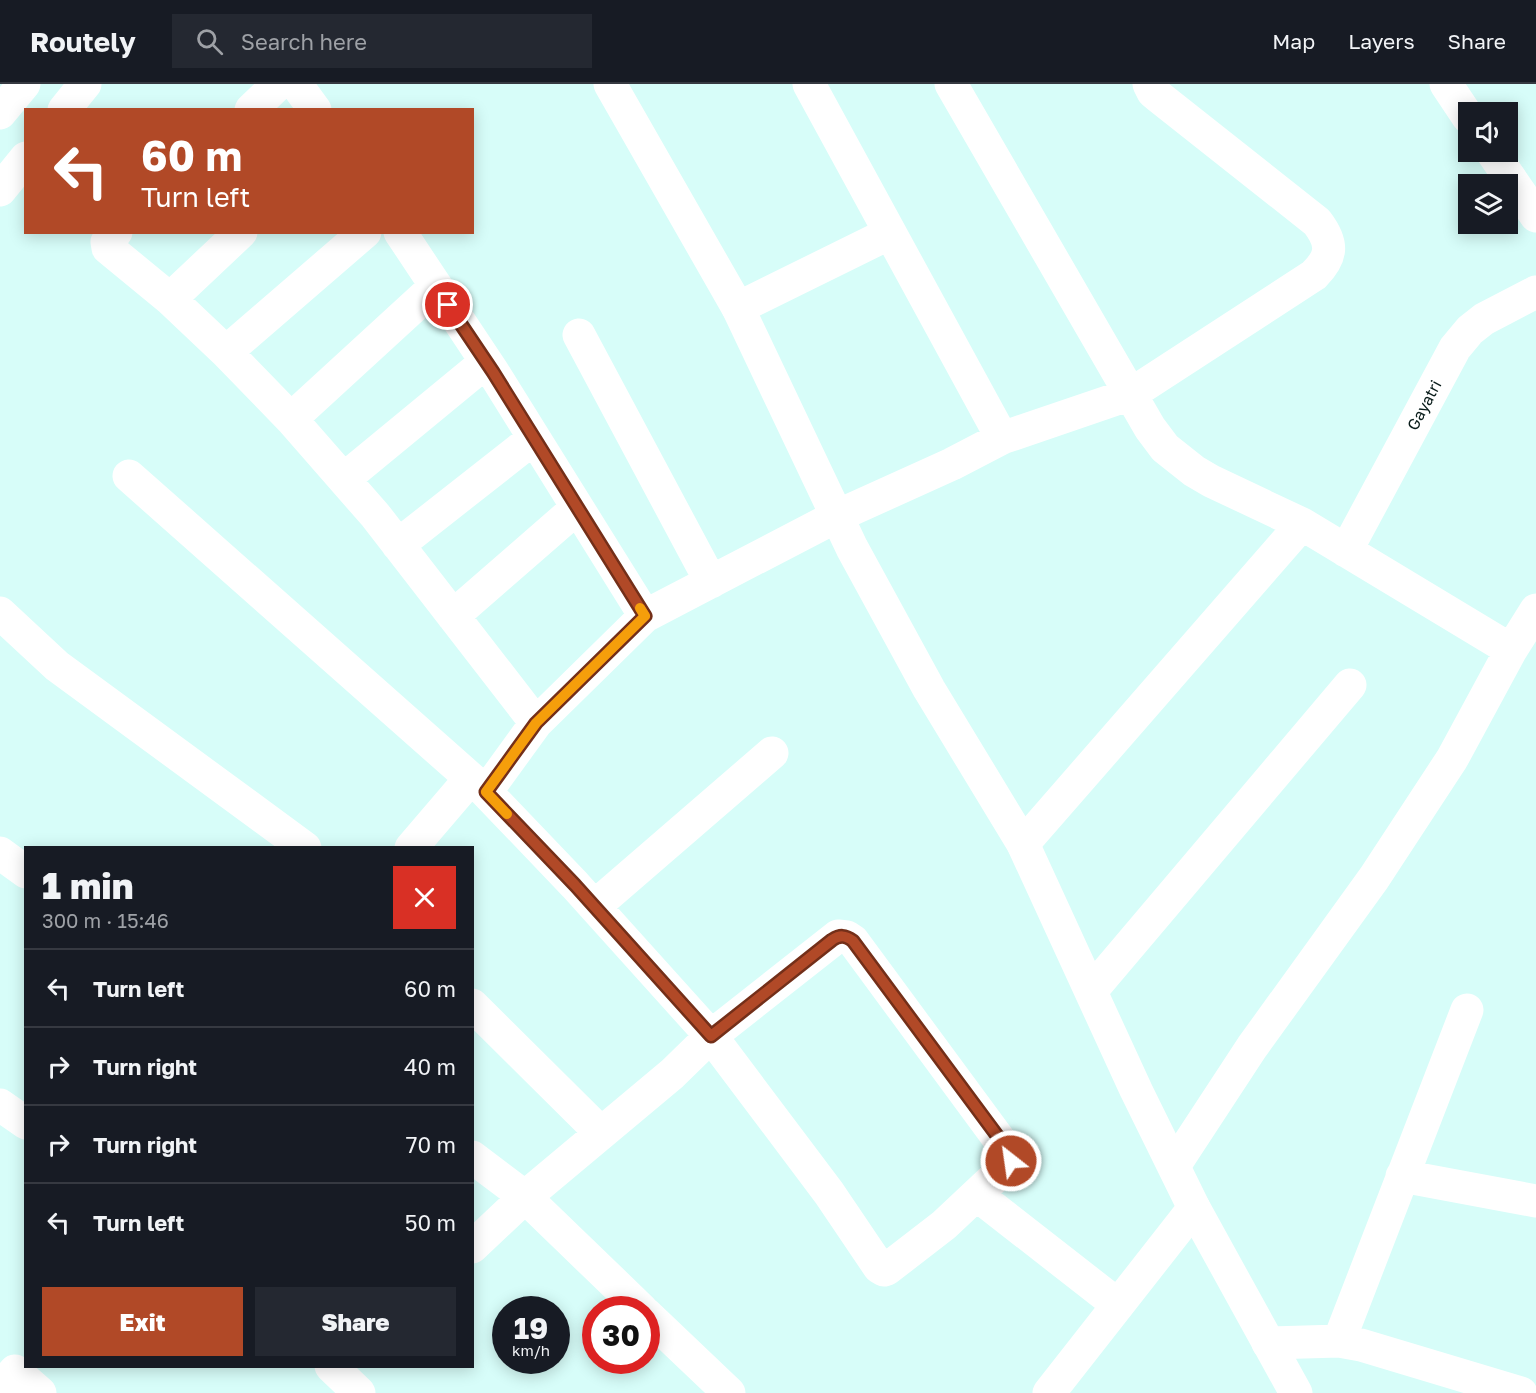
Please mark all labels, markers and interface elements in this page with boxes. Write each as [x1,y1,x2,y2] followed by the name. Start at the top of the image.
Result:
[172,14,592,68] search box
[30,25,136,58] text: Routely
[193,25,226,58] icon: search
[241,28,367,55] text: Search here
[1272,28,1315,54] text: Map
[1348,28,1415,54] text: Layers
[1448,28,1506,54] text: Share
[1458,102,1518,234] map controls
[1458,102,1518,162] button: sound
[141,130,242,180] text: 60 m
[42,132,120,210] icon: left
[1458,174,1518,234] button: layers
[141,181,250,213] text: Turn left
[422,279,473,330] pin
[431,288,464,321] icon: arrive
[1402,376,1446,434] street label: Gayatri
[42,864,133,907] text: 1 min
[393,866,456,929] button: close
[42,908,169,932] text: 300 m · 15:46
[42,972,75,1005] icon: left
[93,975,184,1002] text: Turn left
[404,975,456,1002] text: 60 m
[42,1050,75,1083] icon: right
[93,1053,197,1080] text: Turn right
[404,1053,456,1080] text: 40 m
[42,1128,75,1161] icon: right
[979,1129,1043,1193] position arrow
[93,1131,197,1158] text: Turn right
[406,1131,456,1158] text: 70 m
[42,1206,75,1239] icon: left
[93,1209,184,1236] text: Turn left
[405,1209,456,1236] text: 50 m
[42,1287,243,1356] button: Exit
[255,1287,456,1356] button: Share
[582,1296,660,1374] speed limit sign: 30
[514,1310,548,1346] text: 19
[512,1341,550,1359] text: km/h

